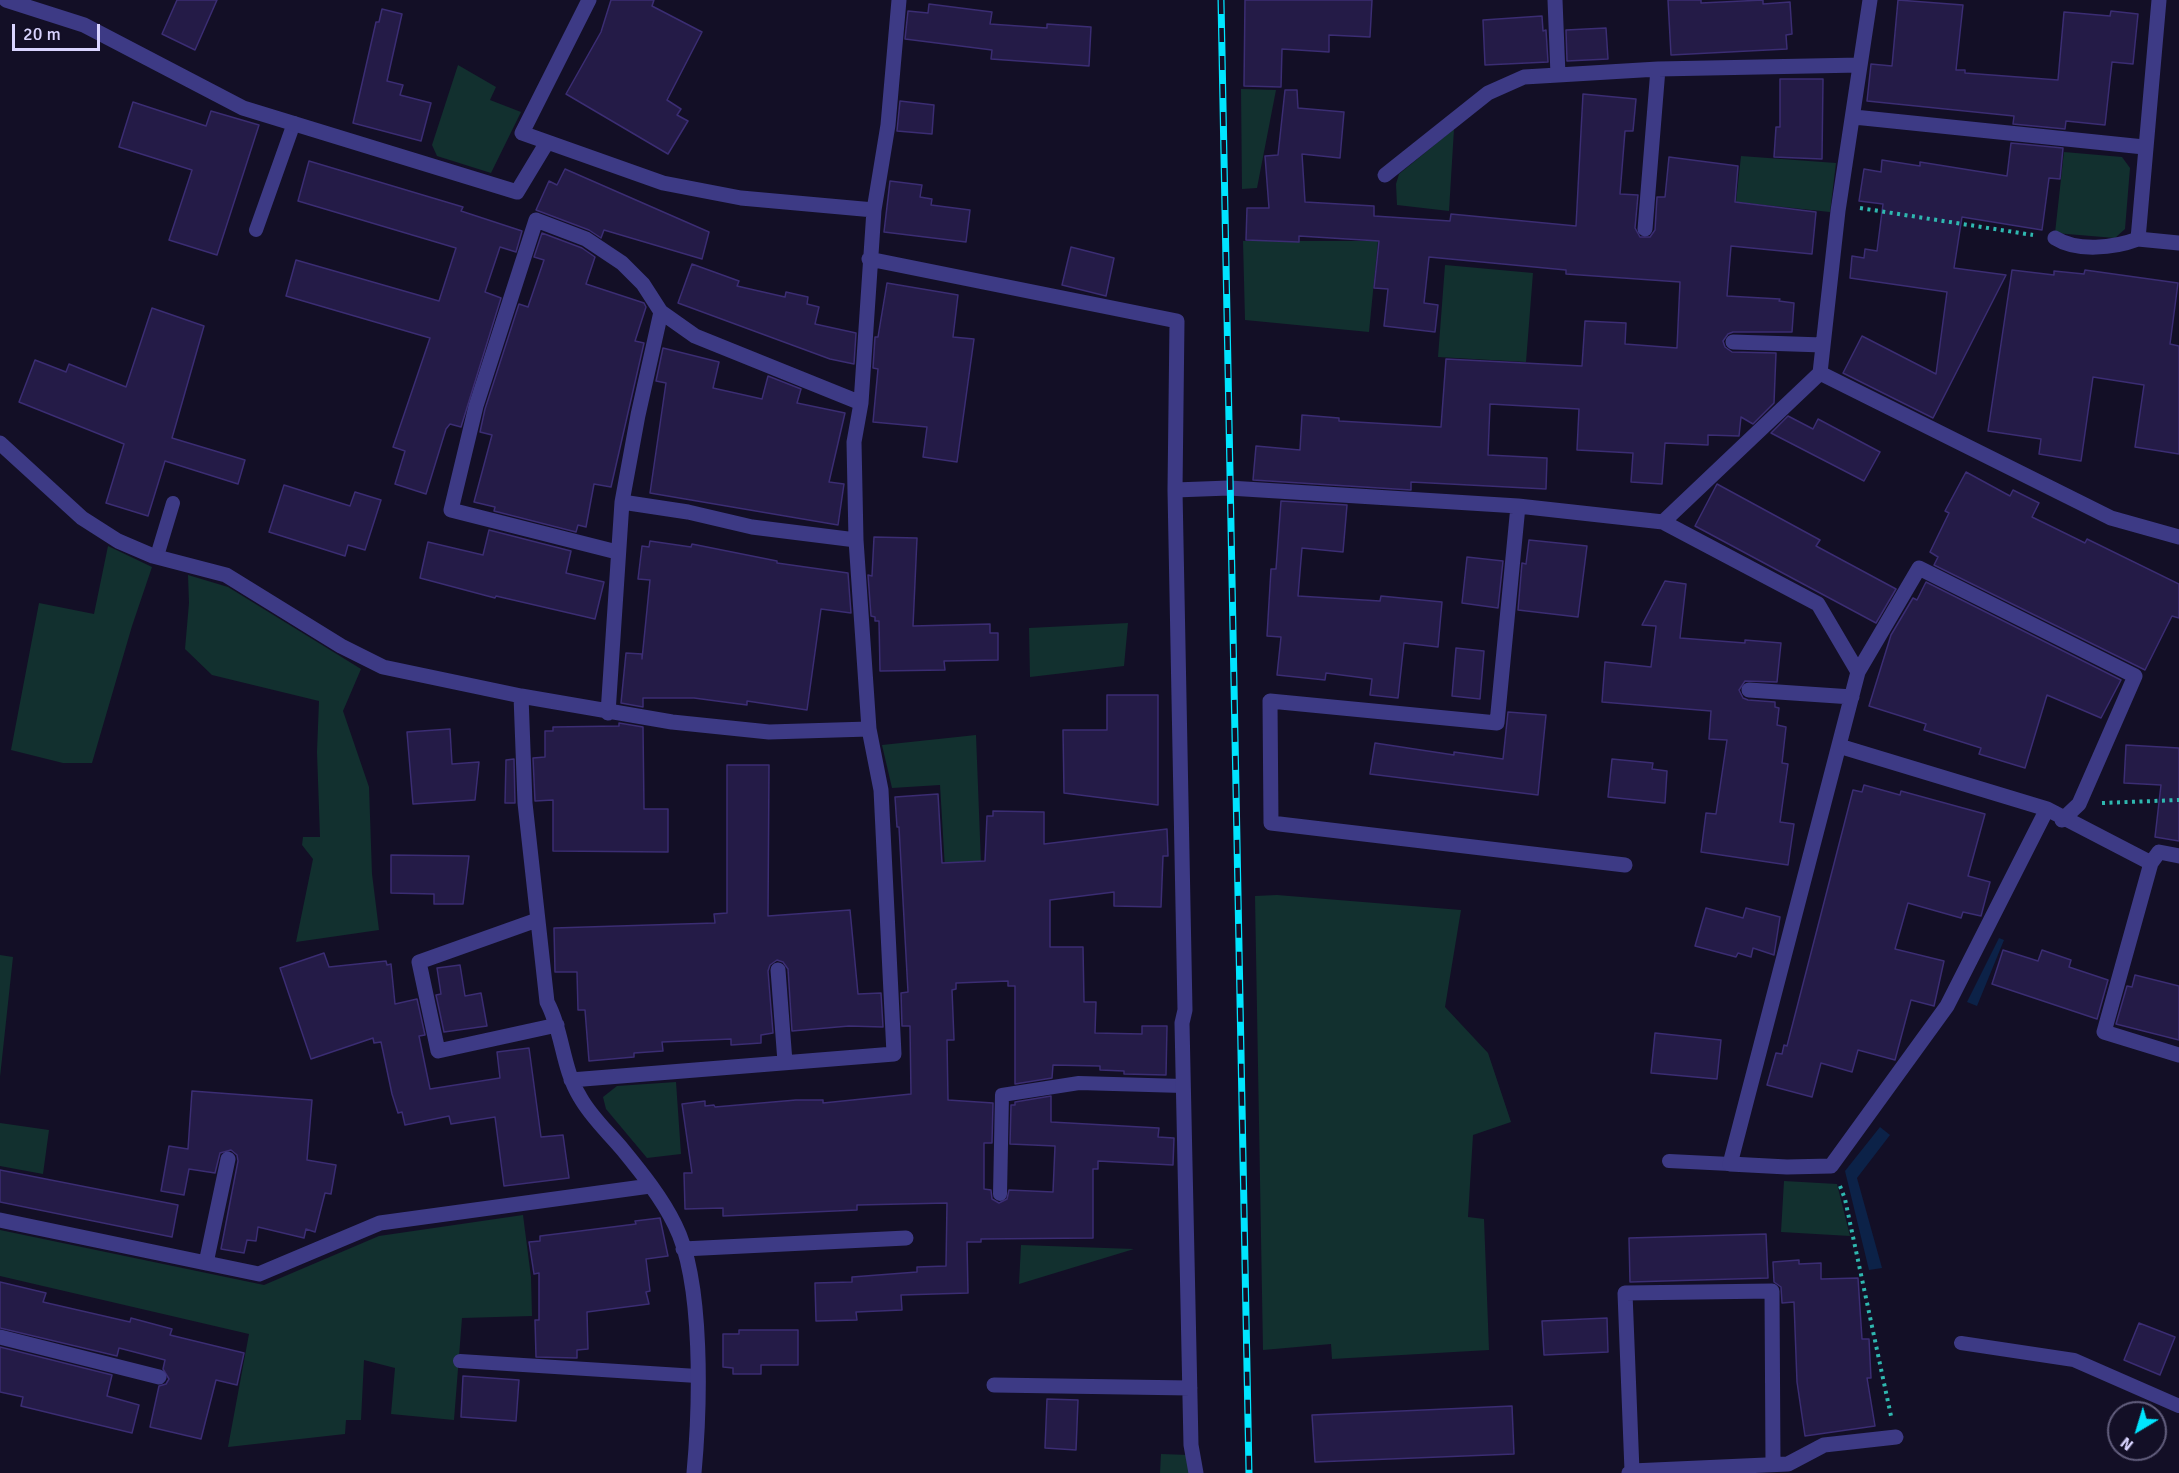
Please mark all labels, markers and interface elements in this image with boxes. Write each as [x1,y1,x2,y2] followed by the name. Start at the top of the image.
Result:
[15,12,104,50] scale bar
[23,23,61,45] text: 20 m
[2107,1401,2167,1461] north arrow
[2117,1432,2138,1455] text: N

